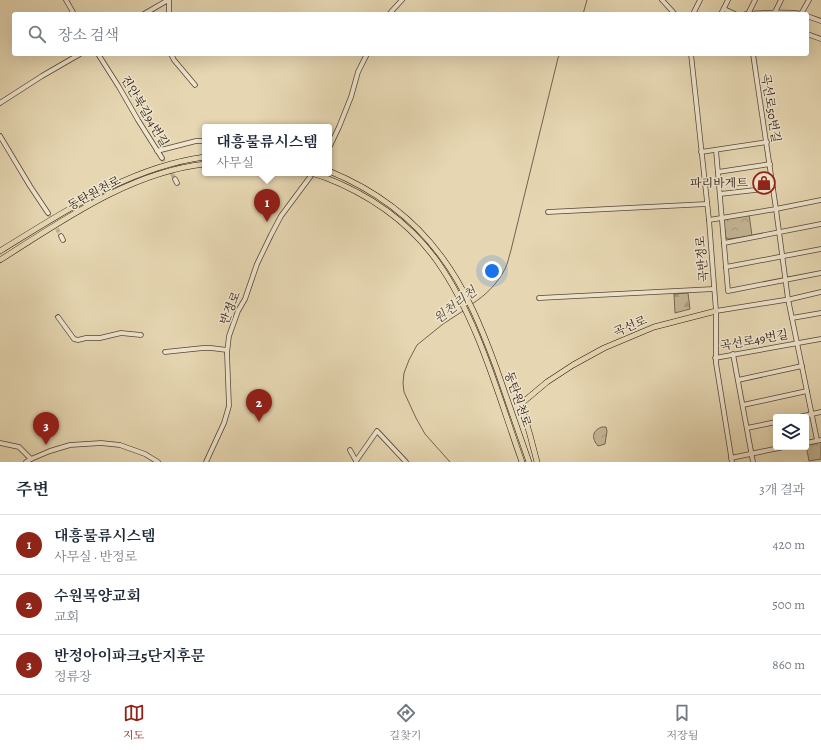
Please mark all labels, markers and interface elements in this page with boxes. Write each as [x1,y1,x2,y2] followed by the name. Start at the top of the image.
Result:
[12,12,809,56] search box
[26,23,48,45] icon: search
[58,25,119,45] text: 장소 검색
[117,72,173,150] street label: 진안북길94번길
[758,72,784,144] street label: 곡선로50번길
[202,124,332,176] popup
[216,132,318,152] text: 대흥물류시스템
[216,154,254,171] text: 사무실
[751,170,777,196] shop icon: 파리바게트
[65,172,124,214] street label: 동탄원천로
[690,175,748,191] place label: 파리바게트
[254,189,280,222] pin: 1
[692,235,712,283] street label: 곡반정로
[482,261,502,281] your location
[430,282,481,327] water label: 원천리천
[216,289,244,327] street label: 반정로
[611,312,650,340] street label: 곡선로
[719,326,789,354] street label: 곡선로49번길
[501,369,535,429] street label: 동탄원천로
[246,389,272,422] pin: 2
[33,412,59,445] pin: 3
[773,414,809,450] map controls
[773,414,809,450] button: layers
[16,478,49,501] text: 주변
[759,481,805,498] text: 3개 결과
[54,526,155,546] text: 대흥물류시스템
[27,536,31,553] text: 1
[773,536,805,553] text: 420 m
[54,548,137,565] text: 사무실 · 반정로
[54,586,141,606] text: 수원목양교회
[26,596,32,613] text: 2
[772,596,805,613] text: 500 m
[54,608,79,625] text: 교회
[54,646,205,666] text: 반정아이파크5단지후문
[26,656,32,673] text: 3
[772,656,805,673] text: 860 m
[54,668,92,685] text: 정류장
[123,702,145,743] tab: 지도
[390,702,421,743] tab: 길찾기
[667,702,698,743] tab: 저장됨

